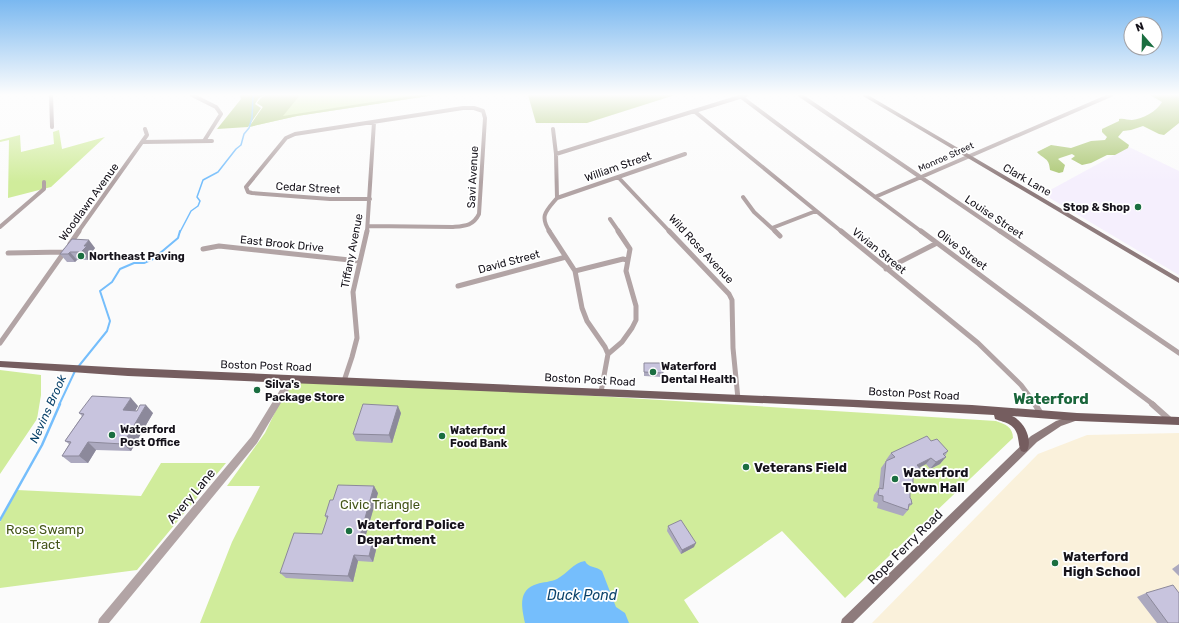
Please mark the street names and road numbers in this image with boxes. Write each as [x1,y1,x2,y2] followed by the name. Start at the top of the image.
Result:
[917,140,976,174] street label: Monroe Street
[465,145,481,209] street label: Savi Avenue
[583,149,654,185] street label: William Street
[56,161,122,243] street label: Woodlawn Avenue
[1001,161,1053,199] street label: Clark Lane
[275,180,341,196] street label: Cedar Street
[962,193,1026,242] street label: Louise Street
[666,212,736,286] street label: Wild Rose Avenue
[338,213,366,289] street label: Tiffany Avenue
[849,225,909,277] street label: Vivian Street
[934,227,990,273] street label: Olive Street
[239,233,325,255] street label: East Brook Drive
[477,247,542,276] street label: David Street
[220,358,312,374] street label: Boston Post Road
[544,371,636,389] street label: Boston Post Road
[868,385,960,403] street label: Boston Post Road
[164,465,218,527] street label: Avery Lane
[865,507,945,587] street label: Rope Ferry Road

